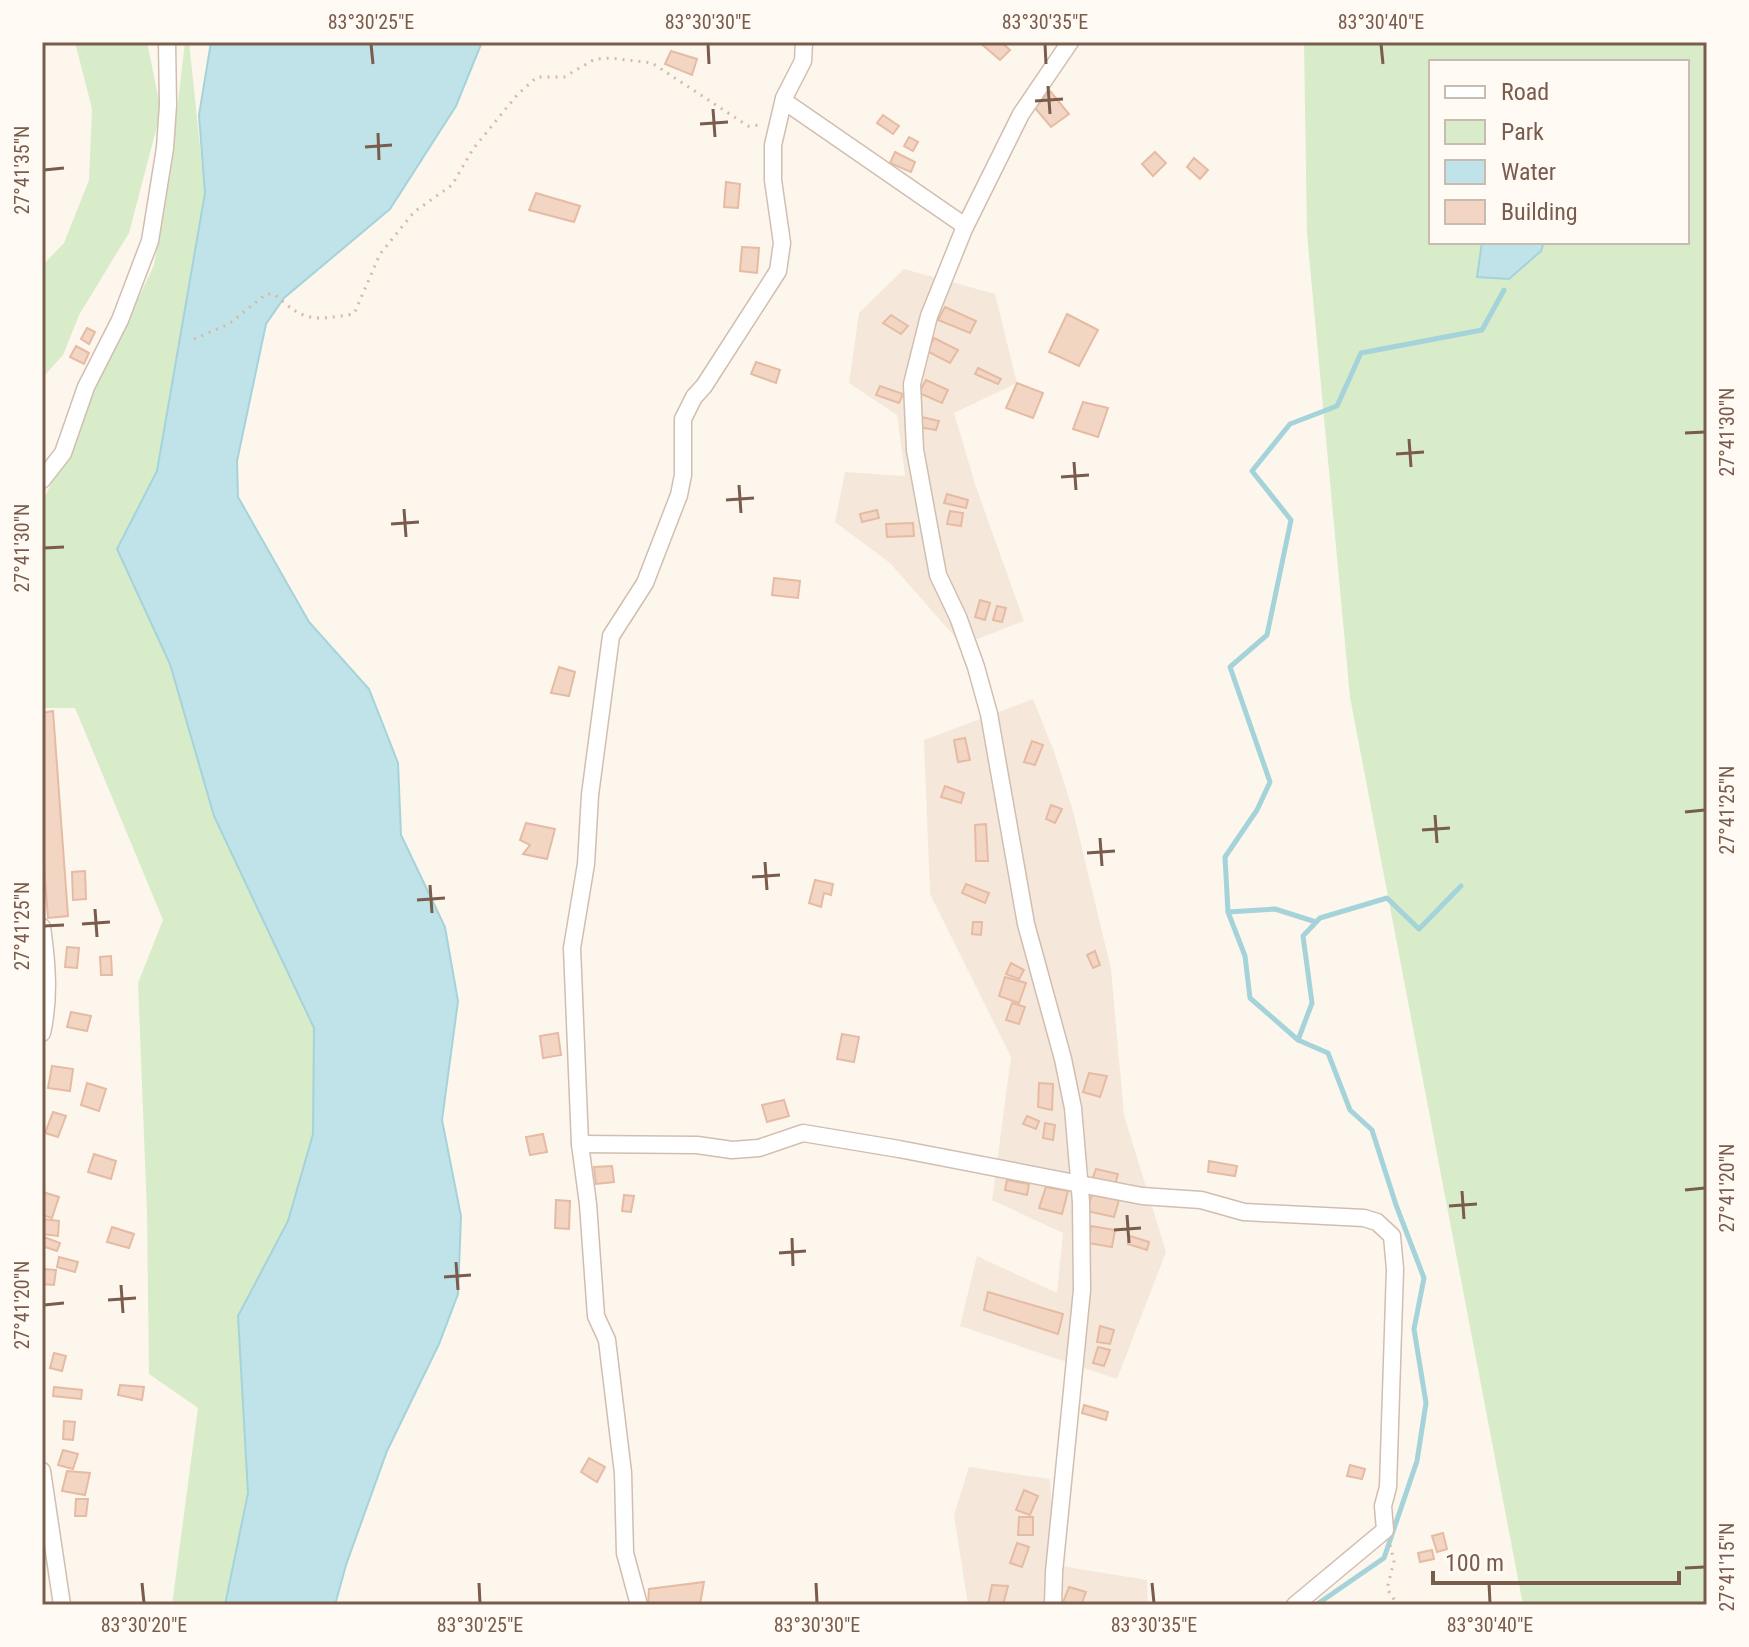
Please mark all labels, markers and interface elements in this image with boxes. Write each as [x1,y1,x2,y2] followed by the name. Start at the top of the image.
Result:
[328,10,414,34] text: 83°30'25"E
[665,10,751,34] text: 83°30'30"E
[1002,10,1088,34] text: 83°30'35"E
[1338,10,1424,34] text: 83°30'40"E
[1429,60,1689,244] legend
[1501,78,1549,106] text: Road
[1501,118,1544,146] text: Park
[10,125,34,215] text: 27°41'35"N
[1501,158,1556,186] text: Water
[1501,198,1578,226] text: Building
[1715,387,1739,477] text: 27°41'30"N
[10,503,34,593] text: 27°41'30"N
[1715,765,1739,855] text: 27°41'25"N
[10,881,34,971] text: 27°41'25"N
[1715,1143,1739,1233] text: 27°41'20"N
[10,1260,34,1350] text: 27°41'20"N
[1715,1522,1739,1612] text: 27°41'15"N
[1433,1535,1679,1585] scale bar
[1445,1549,1504,1577] text: 100 m
[101,1613,187,1637] text: 83°30'20"E
[437,1613,523,1637] text: 83°30'25"E
[774,1613,860,1637] text: 83°30'30"E
[1111,1613,1197,1637] text: 83°30'35"E
[1447,1613,1533,1637] text: 83°30'40"E

